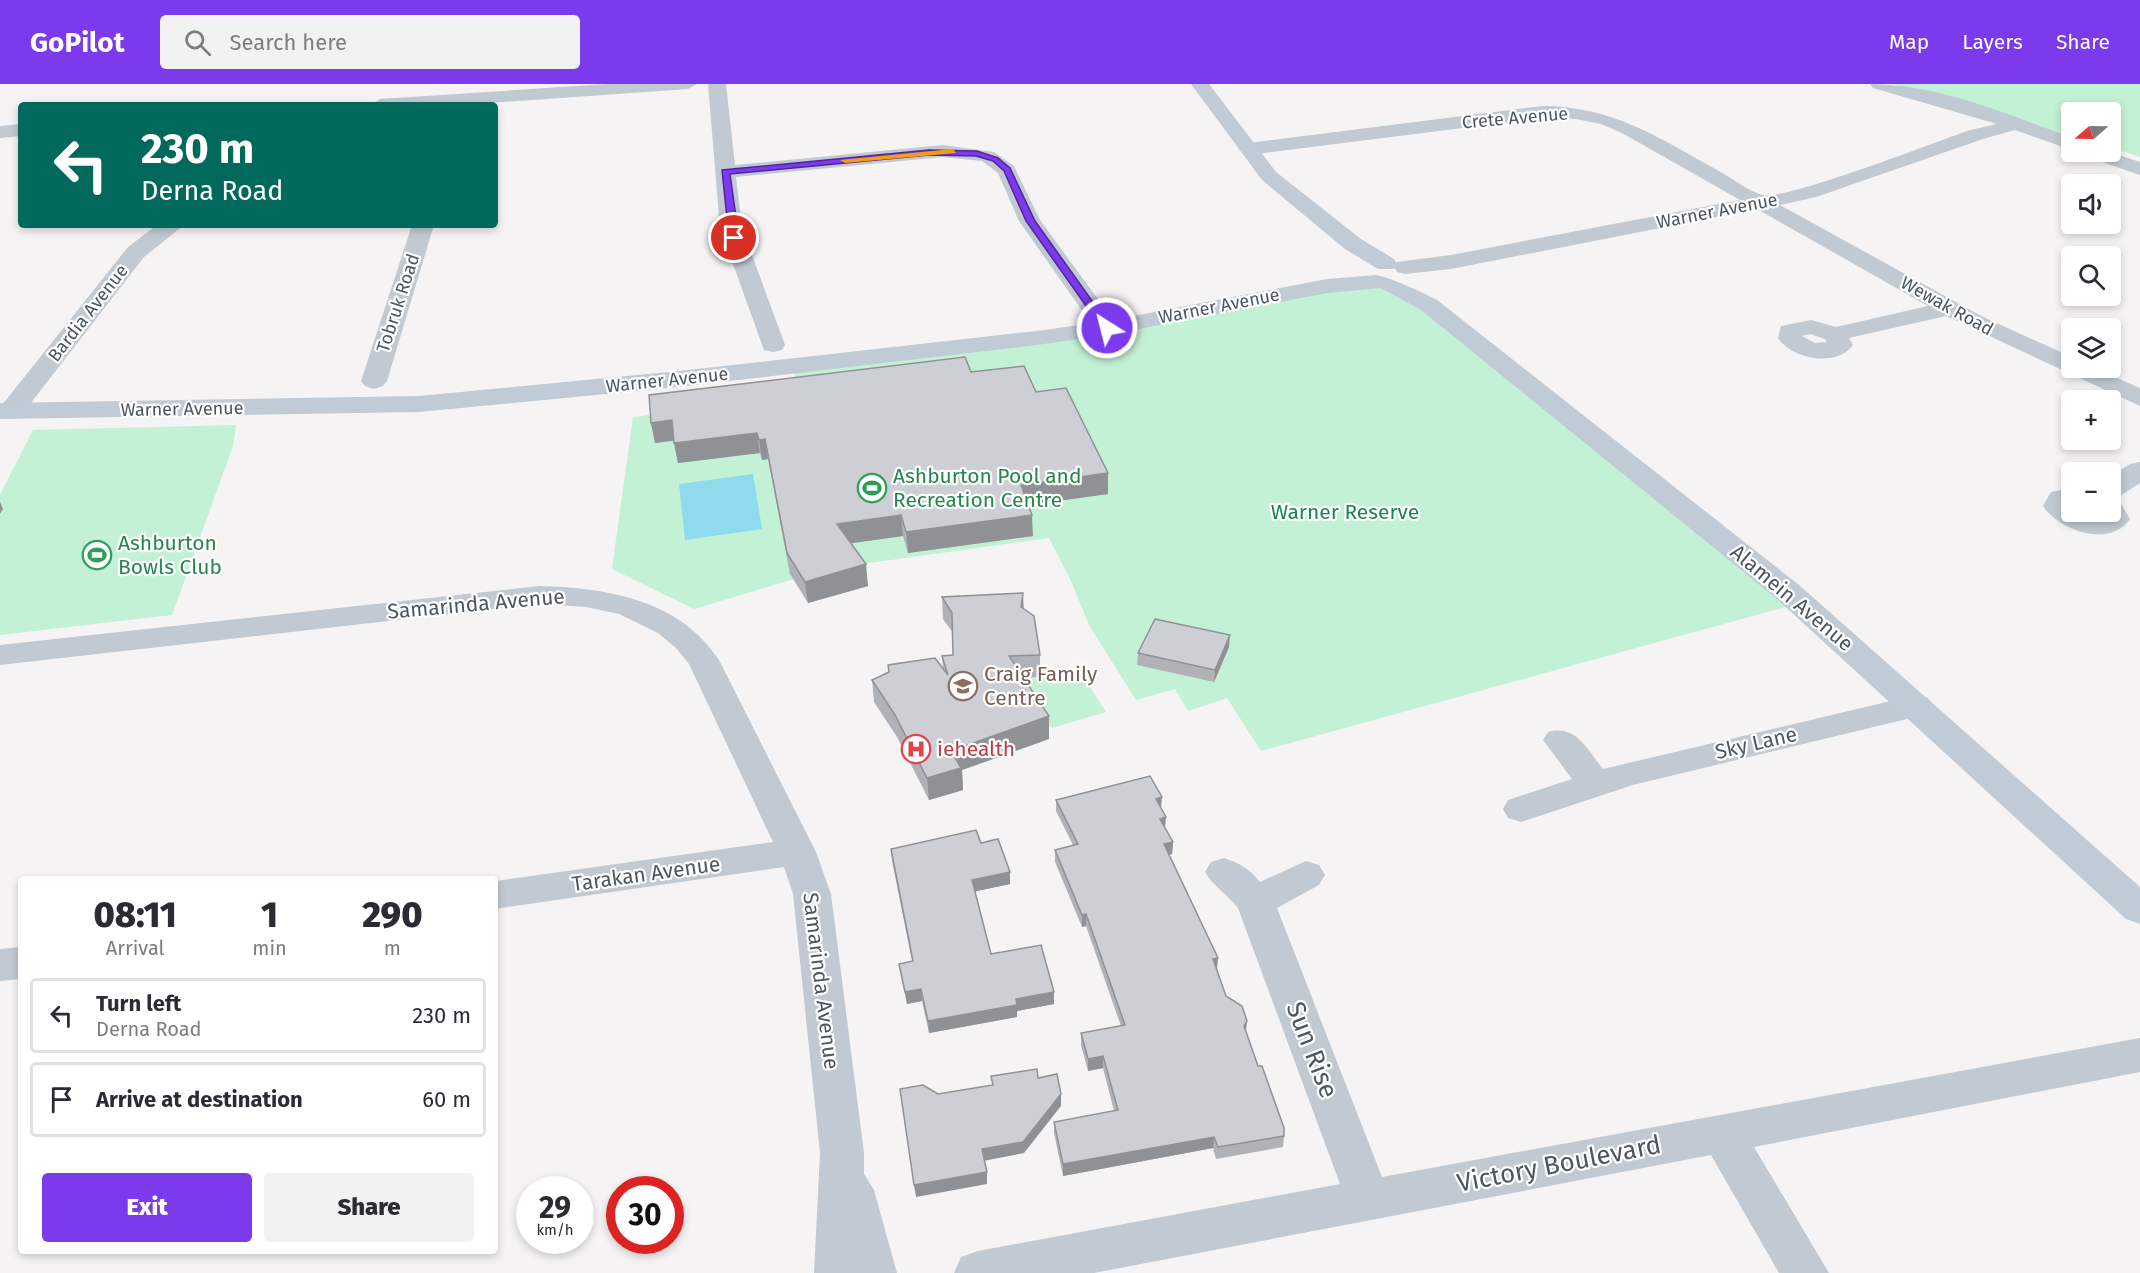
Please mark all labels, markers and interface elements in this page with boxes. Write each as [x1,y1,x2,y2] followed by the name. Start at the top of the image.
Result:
[160,15,580,69] search box
[30,26,124,59] text: GoPilot
[181,26,214,59] icon: search
[229,29,347,56] text: Search here
[1889,29,1929,55] text: Map
[1962,29,2023,55] text: Layers
[2056,29,2110,55] text: Share
[1461,102,1569,134] street label: Crete Avenue
[2061,102,2121,162] north arrow
[2061,102,2121,522] map controls
[141,124,254,174] text: 230 m
[42,126,120,204] icon: left
[2061,174,2121,234] button: sound
[141,175,283,207] text: Derna Road
[1655,188,1779,234] street label: Warner Avenue
[708,212,759,263] pin
[717,221,750,254] icon: arrive
[2061,246,2121,306] button: search
[372,251,424,355] street label: Tobruk Road
[43,260,133,366] street label: Bardia Avenue
[1897,272,1997,340] street label: Wewak Road
[1157,283,1281,329] street label: Warner Avenue
[1075,296,1139,360] position arrow
[2061,318,2121,378] button: layers
[605,363,729,397] street label: Warner Avenue
[2061,390,2121,450] button: +
[120,397,244,421] street label: Warner Avenue
[2061,462,2121,522] button: −
[893,463,1081,513] place label: Ashburton Pool and Recreation Centre
[856,472,888,504] sports icon: Ashburton Pool and Recreation Centre
[1271,499,1419,525] park label: Warner Reserve
[118,530,222,580] place label: Ashburton Bowls Club
[81,539,113,571] sports icon: Ashburton Bowls Club
[1725,539,1859,657] street label: Alamein Avenue
[386,583,566,625] street label: Samarinda Avenue
[984,661,1098,711] place label: Craig Family Centre
[947,670,979,702] school or university icon: Craig Family Centre
[1712,721,1800,765] street label: Sky Lane
[900,733,932,765] hospital icon: iehealth
[937,736,1015,762] place label: iehealth
[570,851,722,897] street label: Tarakan Avenue
[797,891,845,1071] street label: Samarinda Avenue
[93,893,177,937] text: 08:11
[261,893,278,937] text: 1
[362,893,423,937] text: 290
[106,936,164,960] text: Arrival
[252,936,287,960] text: min
[384,936,401,960] text: m
[96,990,181,1017] text: Turn left
[1279,997,1345,1103] street label: Sun Rise
[45,999,78,1032] icon: left
[412,1002,471,1029] text: 230 m
[96,1017,202,1041] text: Derna Road
[45,1083,78,1116] icon: arrive
[96,1086,303,1113] text: Arrive at destination
[422,1086,471,1113] text: 60 m
[1454,1129,1664,1199] street label: Victory Boulevard
[42,1173,252,1242] button: Exit
[264,1173,474,1242] button: Share
[606,1176,684,1254] speed limit sign: 30
[539,1190,571,1226] text: 29
[536,1221,574,1239] text: km/h

